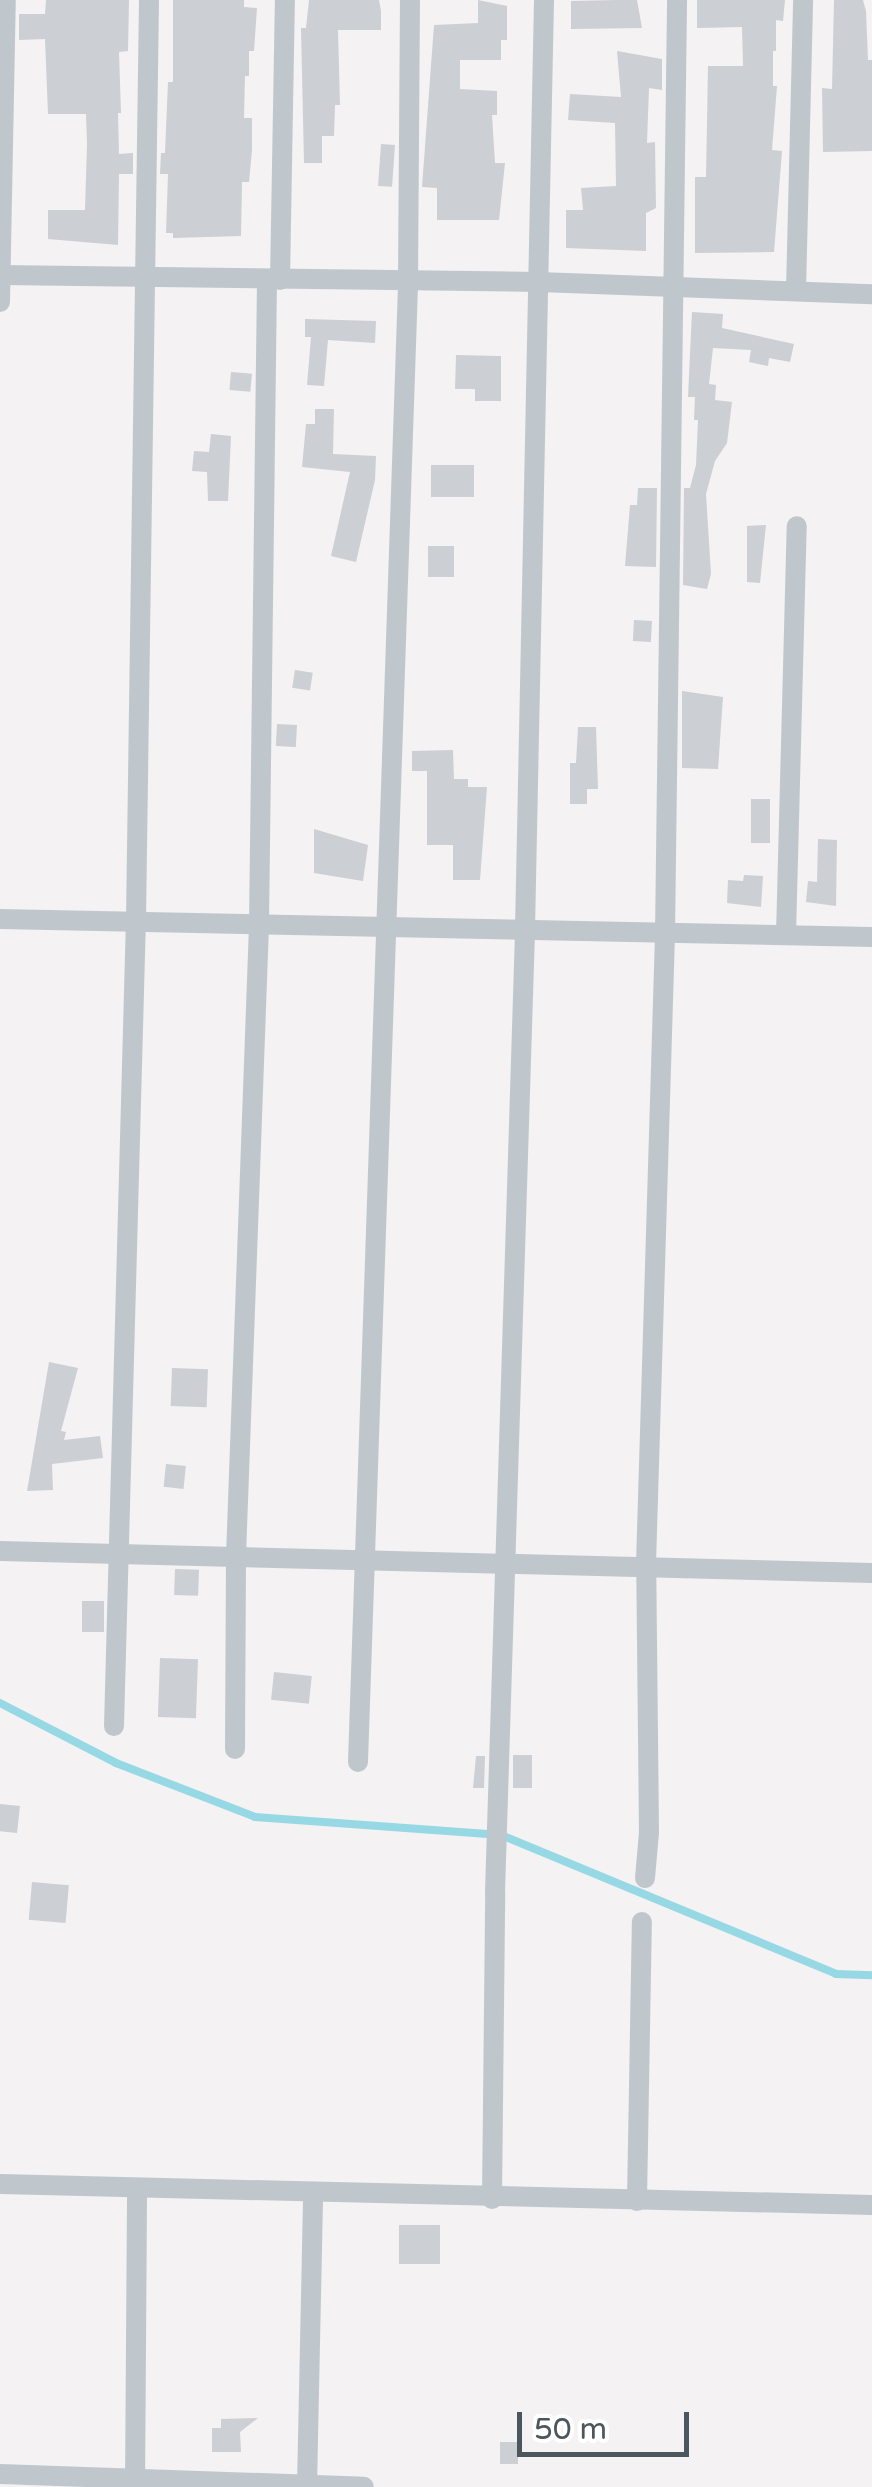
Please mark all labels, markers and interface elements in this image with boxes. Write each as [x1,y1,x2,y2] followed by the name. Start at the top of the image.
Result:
[522,2392,694,2454] scale bar
[534,2411,607,2448] text: 50 m

